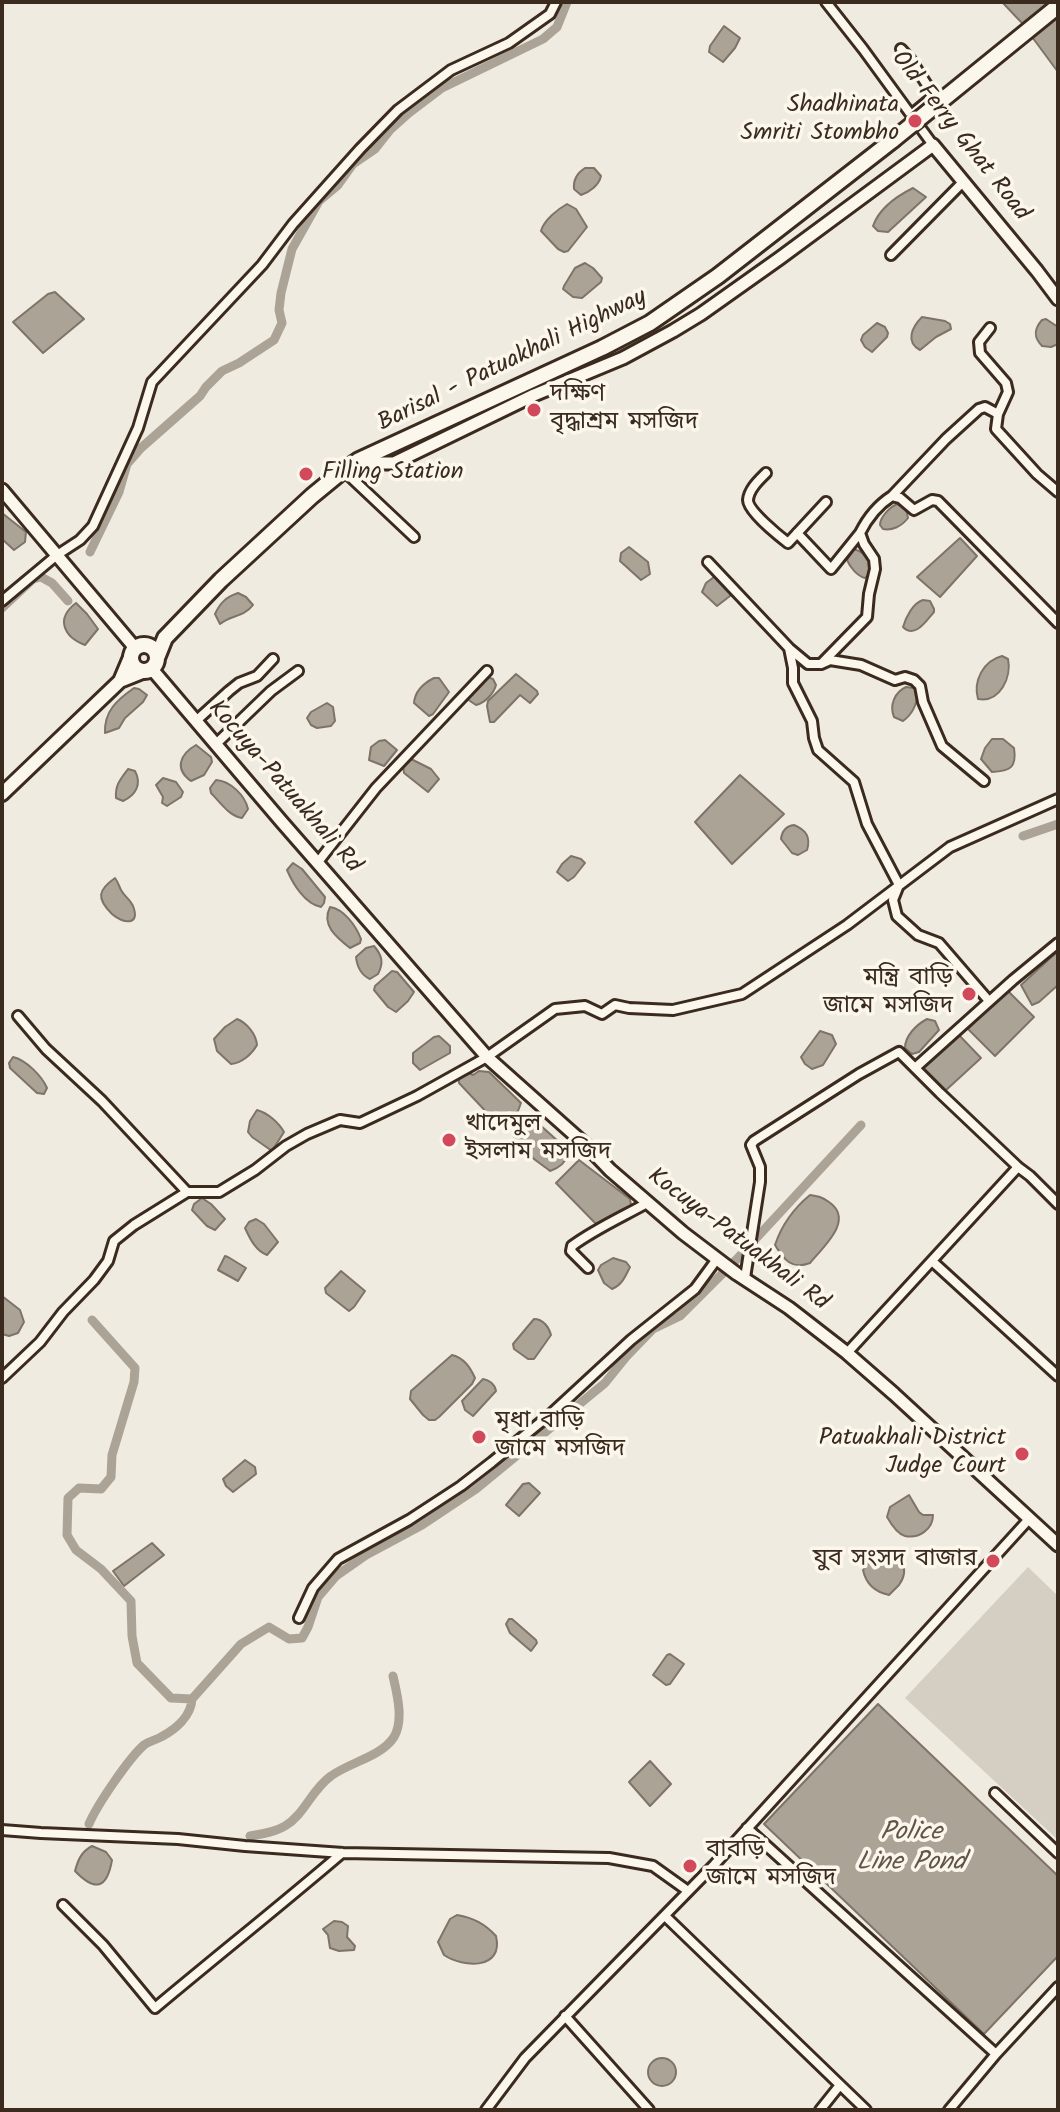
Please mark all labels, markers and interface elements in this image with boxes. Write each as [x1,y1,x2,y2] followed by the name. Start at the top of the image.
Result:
[884,46,1034,228] street label: Old Ferry Ghat Road
[741,93,899,149] place label: Shadhinata Smriti Stombho
[906,112,924,130] marker: Shadhinata Smriti Stombho
[374,284,652,440] street label: Barisal - Patuakhali Highway
[550,382,698,438] place label: দক্ষিণ বৃদ্ধাশ্রম মসজিদ
[525,401,543,419] marker: দক্ষিণ বৃদ্ধাশ্রম মসজিদ
[322,460,464,488] place label: Filling Station
[297,465,315,483] marker: Filling Station
[200,696,366,880] street label: Kocuya-Patuakhali Rd
[823,966,953,1022] place label: মন্ত্রি বাড়ি জামে মসজিদ
[960,985,978,1003] marker: মন্ত্রি বাড়ি জামে মসজিদ
[465,1112,611,1168] place label: খাদেমুল ইসলাম মসজিদ
[440,1131,458,1149] marker: খাদেমুল ইসলাম মসজিদ
[641,1163,833,1319] street label: Kocuya-Patuakhali Rd
[495,1409,625,1465] place label: মৃধা বাড়ি জামে মসজিদ
[819,1426,1006,1482] place label: Patuakhali District Judge Court
[470,1428,488,1446] marker: মৃধা বাড়ি জামে মসজিদ
[1013,1445,1031,1463] marker: Patuakhali District Judge Court
[813,1547,977,1575] place label: যুব সংসদ বাজার
[984,1552,1002,1570] marker: যুব সংসদ বাজার
[856,1819,966,1880] water label: Police Line Pond
[706,1838,836,1894] place label: বাবড়ি জামে মসজিদ
[681,1857,699,1875] marker: বাবড়ি জামে মসজিদ

